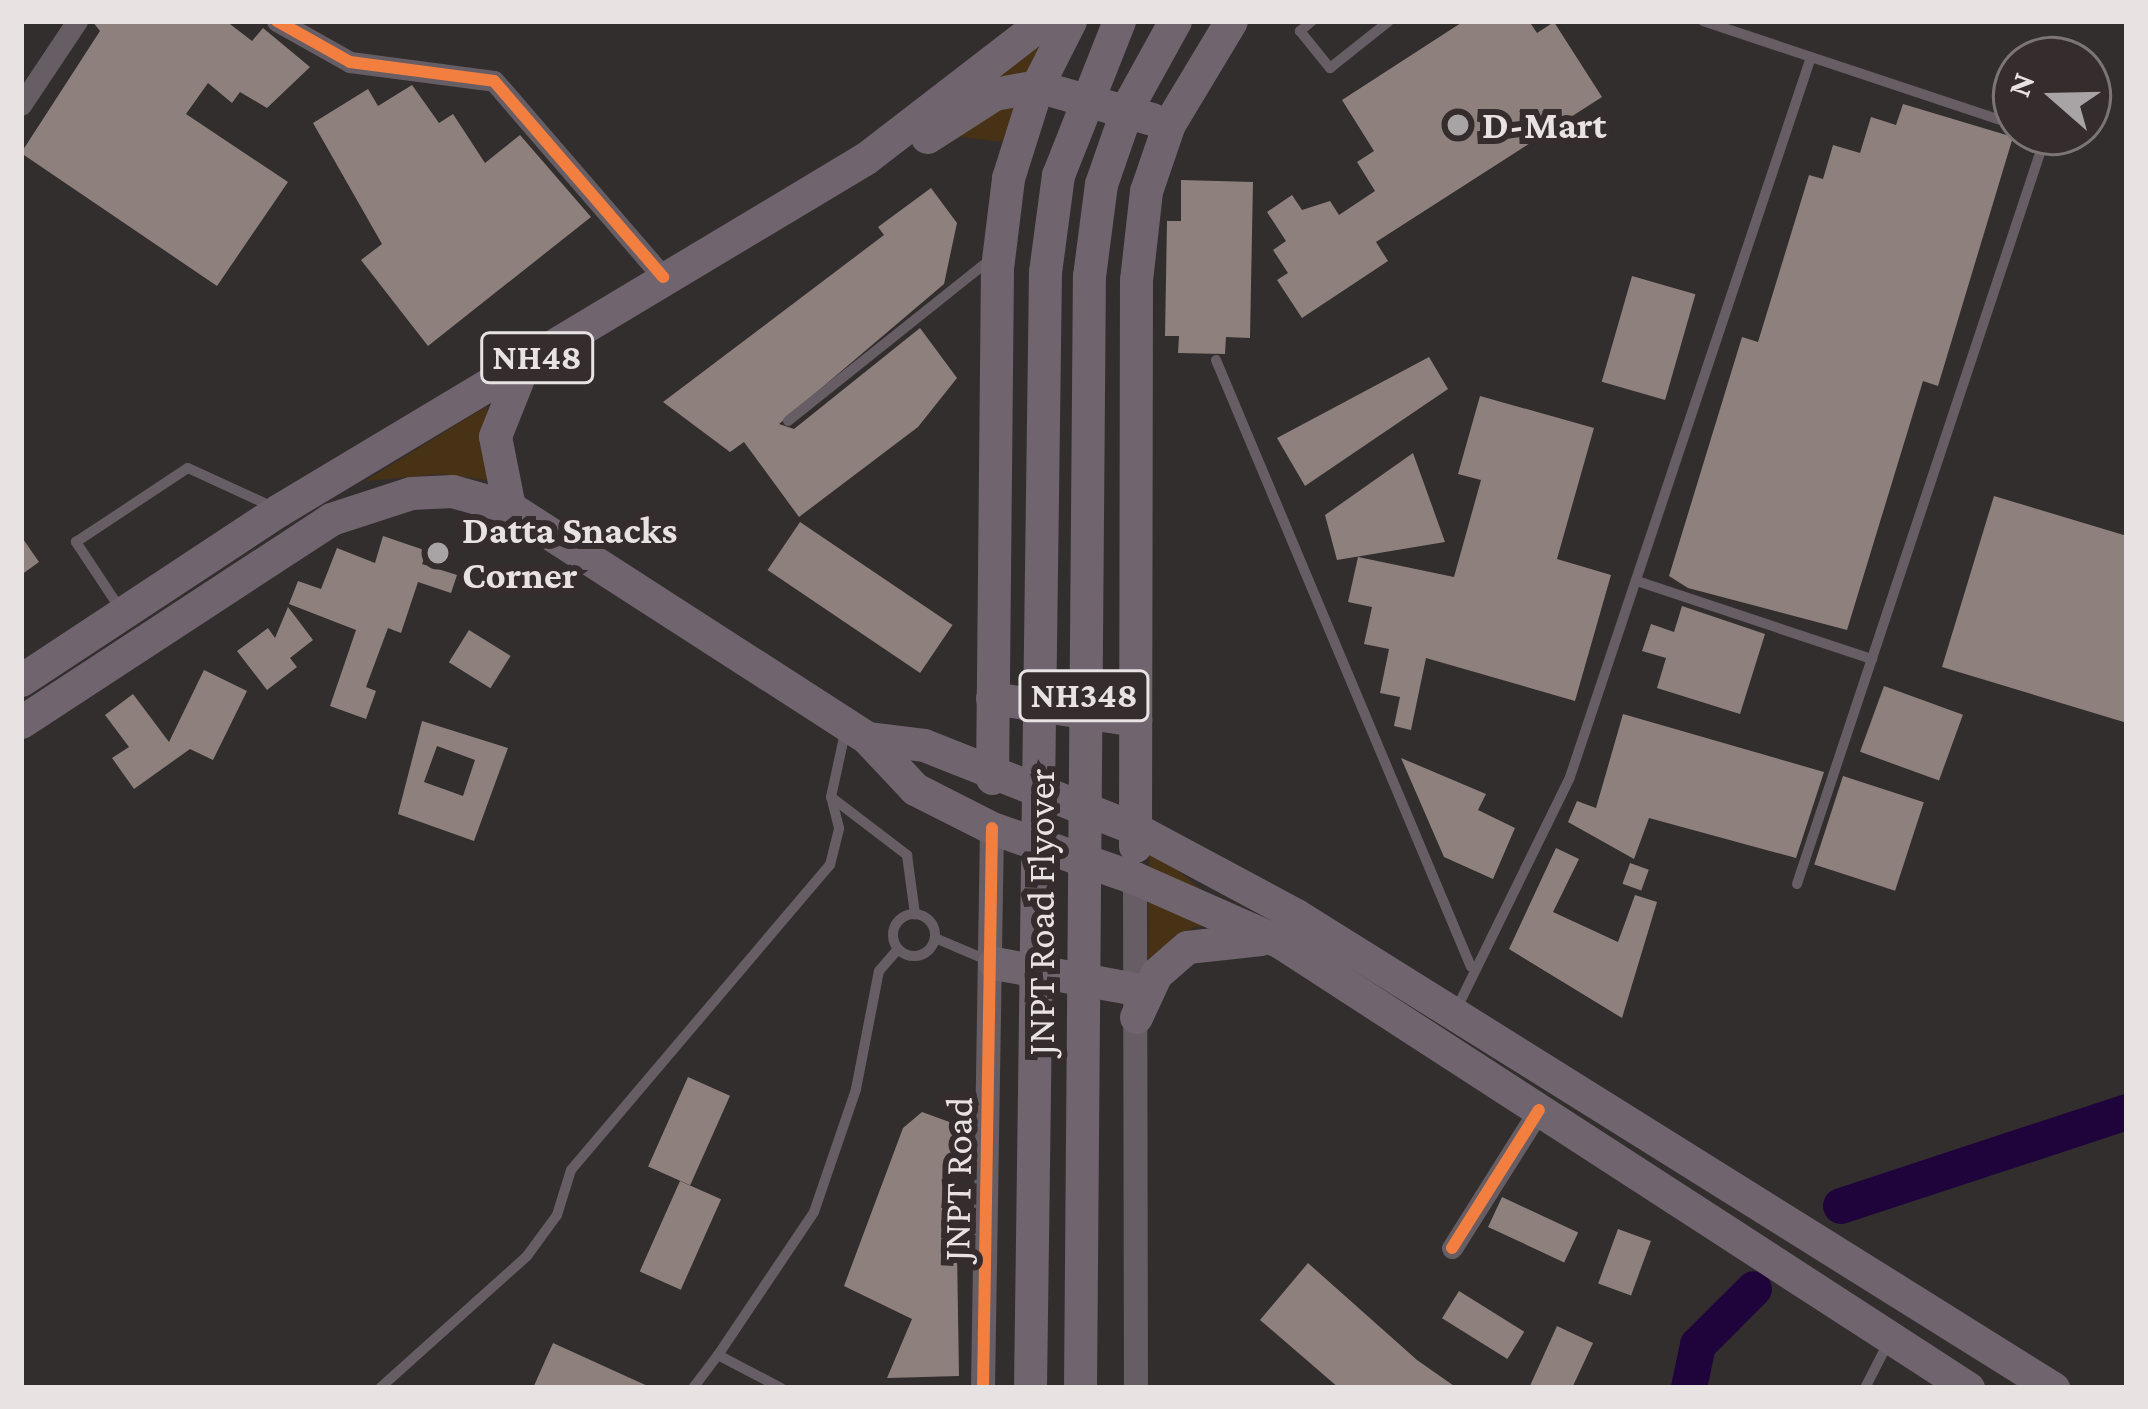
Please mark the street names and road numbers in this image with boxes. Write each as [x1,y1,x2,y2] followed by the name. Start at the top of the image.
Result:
[480,328,594,388] road number: NH48
[1018,666,1150,726] road number: NH348
[1018,768,1064,1056] street label: JNPT Road Flyover
[933,1096,983,1262] street label: JNPT Road

